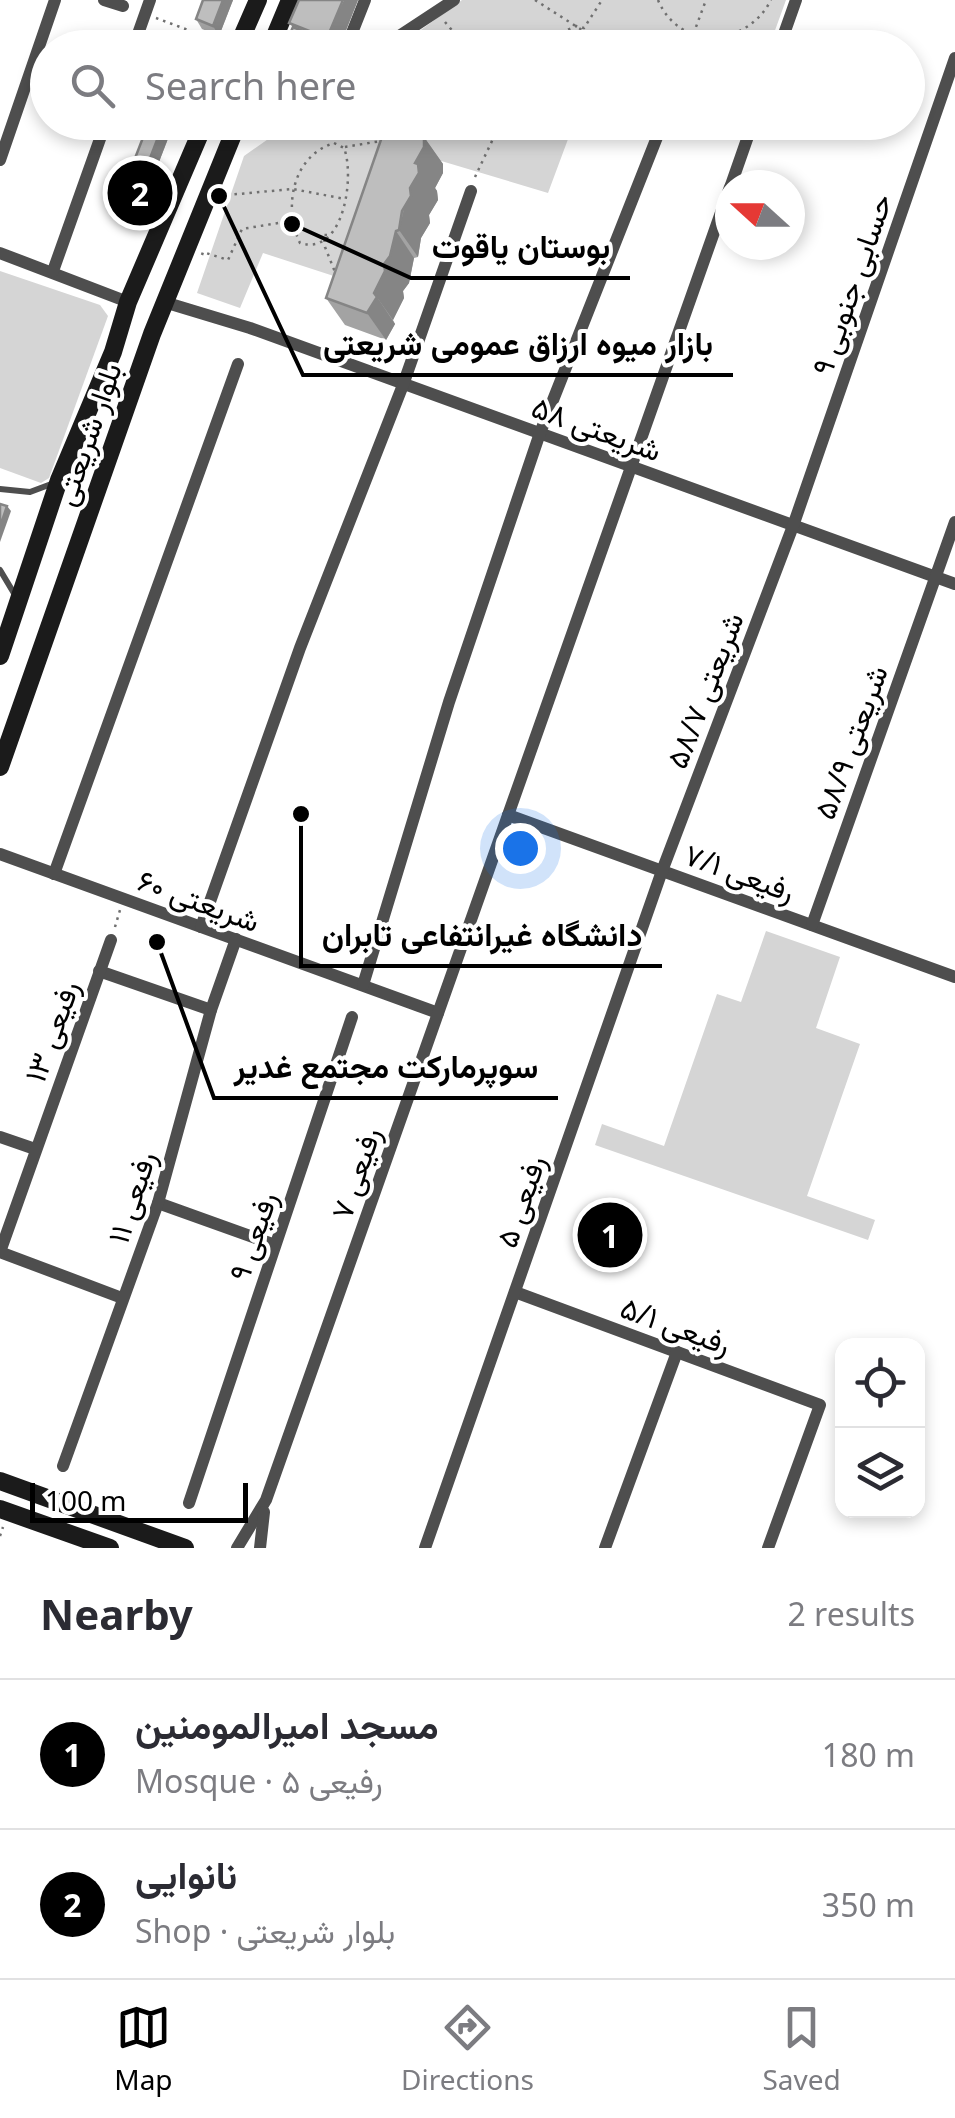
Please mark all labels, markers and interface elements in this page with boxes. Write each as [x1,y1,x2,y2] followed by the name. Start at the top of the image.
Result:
[30,30,925,140] search box
[65,58,120,113] icon: search
[145,59,356,111] text: Search here
[108,156,172,230] pin: 2
[715,170,805,260] north arrow
[801,188,901,380] street label: حسابی جنوبی ۹
[411,216,630,278] callout: بوستان یاقوت
[432,224,610,267] text: بوستان یاقوت
[303,313,733,375] callout: بازار میوه ارزاق عمومی شریعتی
[323,321,713,364] text: بازار میوه ارزاق عمومی شریعتی
[43,357,131,511] street label: بلوار شریعتی
[526,386,668,470] street label: شریعتی ۵۸
[655,606,753,774] street label: شریعتی ۵۸/۷
[803,659,897,825] street label: شریعتی ۵۸/۹
[495,823,546,874] your location
[679,833,801,911] street label: رفیعی ۷/۱
[132,859,266,941] street label: شریعتی ۶۰
[301,904,662,966] callout: دانشگاه غیرانتفاعی تابران
[322,912,642,955] text: دانشگاه غیرانتفاعی تابران
[14,974,88,1088] street label: رفیعی ۱۳
[214,1036,558,1098] callout: سوپرمارکت مجتمع غدیر
[233,1044,538,1089] text: سوپرمارکت مجتمع غدیر
[320,1121,390,1225] street label: رفیعی ۷
[97,1146,165,1248] street label: رفیعی ۱۱
[485,1149,555,1253] street label: رفیعی ۵
[218,1186,286,1286] street label: رفیعی ۹
[578,1198,642,1272] pin: 1
[615,1286,737,1364] street label: رفیعی ۵/۱
[835,1338,925,1518] map controls
[835,1338,925,1428] button: locate
[835,1428,925,1518] button: layers
[30,1478,248,1522] scale bar
[45,1481,127,1519] text: 100 m
[40,1585,193,1642] text: Nearby
[788,1592,915,1635] text: 2 results
[135,1698,439,1750] text: مسجد امیرالمومنین
[63,1733,82,1776] text: 1
[822,1733,915,1776] text: 180 m
[135,1759,383,1802] text: Mosque · رفیعی ۵
[135,1848,237,1900] text: نانوایی
[63,1883,82,1926] text: 2
[822,1883,915,1926] text: 350 m
[135,1909,395,1952] text: Shop · بلوار شریعتی
[114,2000,173,2098] tab: Map
[401,2000,534,2098] tab: Directions
[762,2000,841,2098] tab: Saved

